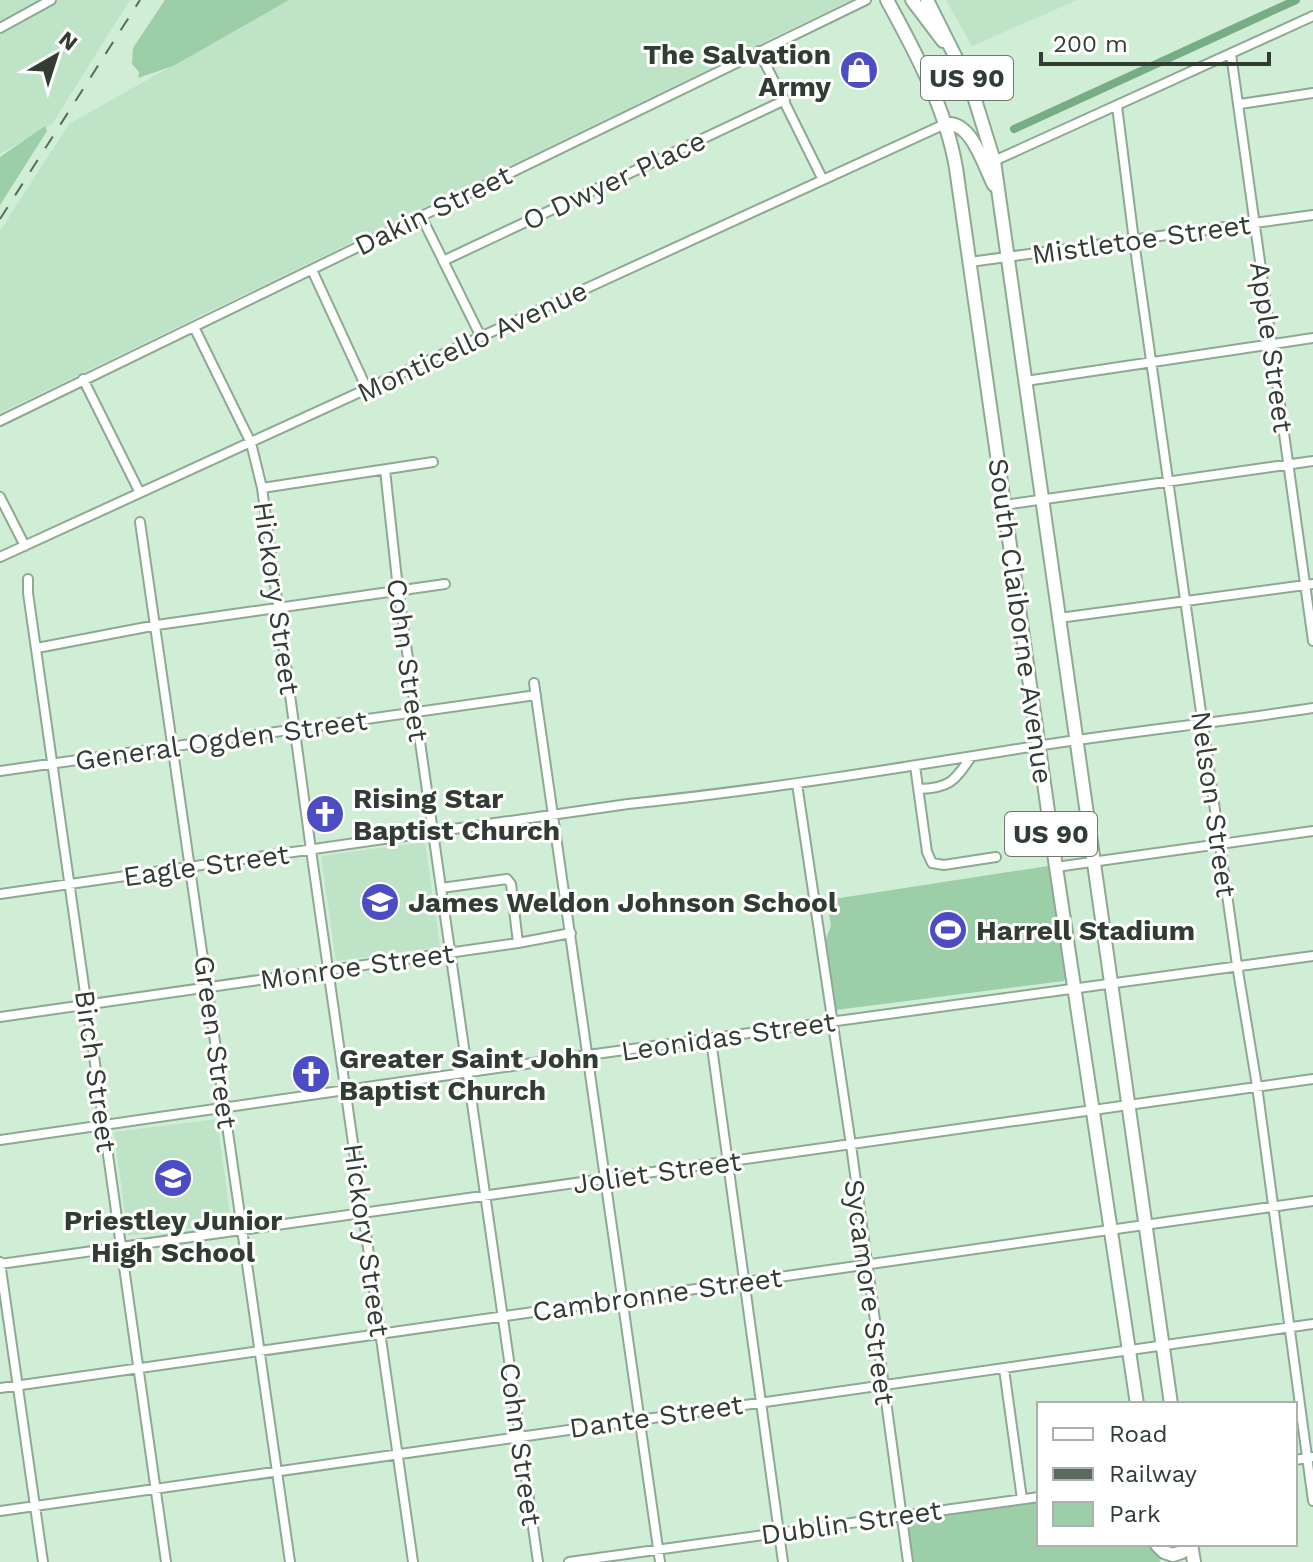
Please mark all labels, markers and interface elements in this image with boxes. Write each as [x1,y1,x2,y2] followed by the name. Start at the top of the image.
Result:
[16,16,96,96] north arrow
[1041,16,1269,66] scale bar
[54,26,82,56] text: N
[1053,30,1128,58] text: 200 m
[643,38,831,103] place label: The Salvation Army
[838,49,880,91] shop icon: The Salvation Army
[921,56,1013,100] road number: US 90
[517,124,711,237] street label: O Dwyer Place
[349,158,517,263] street label: Dakin Street
[1030,208,1253,271] street label: Mistletoe Street
[1243,260,1300,435] street label: Apple Street
[352,274,592,409] street label: Monticello Avenue
[981,456,1060,786] street label: South Claiborne Avenue
[247,499,306,697] street label: Hickory Street
[380,576,435,744] street label: Cohn Street
[73,704,370,777] street label: General Ogden Street
[1184,709,1243,900] street label: Nelson Street
[353,782,560,847] place label: Rising Star Baptist Church
[304,793,346,835] church icon: Rising Star Baptist Church
[1005,812,1097,856] road number: US 90
[121,837,291,893] street label: Eagle Street
[359,881,401,923] school or university icon: James Weldon Johnson School
[408,886,838,919] place label: James Weldon Johnson School
[927,909,969,951] sports icon: Harrell Stadium
[976,914,1195,947] place label: Harrell Stadium
[258,937,456,996] street label: Monroe Street
[187,953,244,1131] street label: Green Street
[68,988,123,1155] street label: Birch Street
[619,1005,838,1068] street label: Leonidas Street
[339,1042,599,1107] place label: Greater Saint John Baptist Church
[290,1053,332,1095] church icon: Greater Saint John Baptist Church
[337,1141,396,1339] street label: Hickory Street
[571,1144,744,1201] street label: Joliet Street
[152,1157,194,1199] school or university icon: Priestley Junior High School
[837,1177,902,1407] street label: Sycamore Street
[64,1204,282,1269] place label: Priestley Junior High School
[530,1261,784,1328] street label: Cambronne Street
[493,1360,548,1528] street label: Cohn Street
[567,1388,745,1445] street label: Dante Street
[1037,1402,1297,1546] legend
[1109,1420,1168,1448] text: Road
[1109,1460,1198,1488] text: Railway
[759,1493,944,1552] street label: Dublin Street
[1109,1500,1161,1528] text: Park

